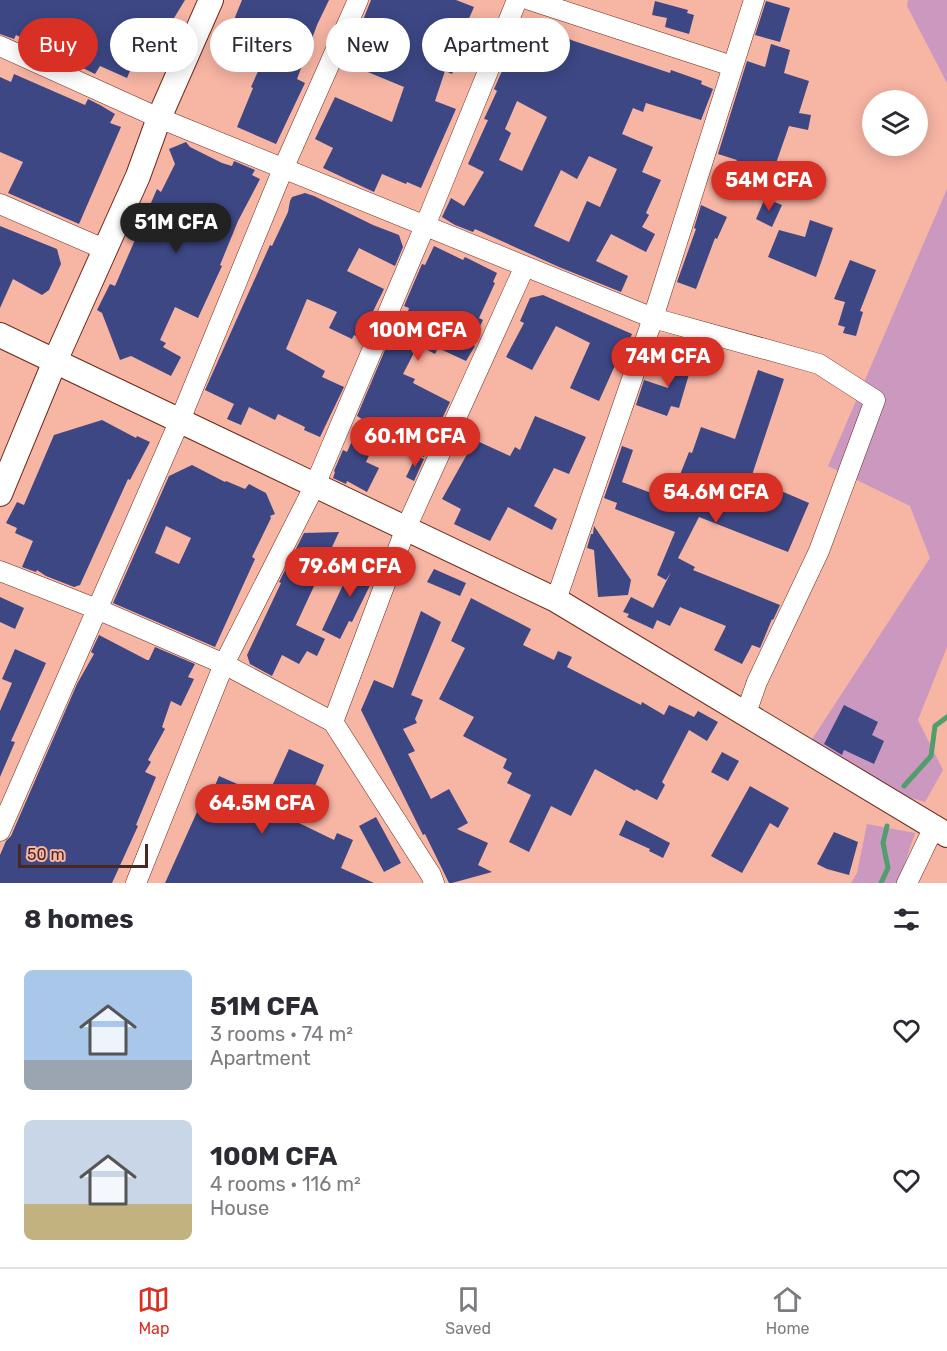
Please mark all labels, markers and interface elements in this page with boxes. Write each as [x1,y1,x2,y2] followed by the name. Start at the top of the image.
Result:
[18,18,98,72] chip: Buy
[110,18,198,72] chip: Rent
[210,18,314,72] chip: Filters
[326,18,410,72] chip: New
[422,18,570,72] chip: Apartment
[862,90,928,156] map controls
[862,90,928,156] button: layers
[714,161,824,212] pin: 54M CFA
[725,168,813,192] text: 54M CFA
[121,203,231,254] pin: 51M CFA
[134,210,218,234] text: 51M CFA
[356,311,480,362] pin: 100M CFA
[369,318,467,342] text: 100M CFA
[613,337,723,388] pin: 74M CFA
[625,344,711,368] text: 74M CFA
[346,417,484,468] pin: 60.1M CFA
[364,424,466,448] text: 60.1M CFA
[647,473,785,524] pin: 54.6M CFA
[663,480,769,504] text: 54.6M CFA
[281,547,419,598] pin: 79.6M CFA
[299,554,401,578] text: 79.6M CFA
[193,784,331,835] pin: 64.5M CFA
[209,791,315,815] text: 64.5M CFA
[18,841,148,868] scale bar
[27,845,65,864] text: 50 m
[890,903,923,936] icon: filters
[24,904,134,935] text: 8 homes
[210,991,319,1022] text: 51M CFA
[72,994,144,1066] icon: home
[890,1014,923,1047] icon: heart
[210,1022,353,1046] text: 3 rooms · 74 m²
[210,1046,311,1070] text: Apartment
[210,1141,337,1172] text: 100M CFA
[72,1144,144,1216] icon: home
[890,1164,923,1197] icon: heart
[210,1172,361,1196] text: 4 rooms · 116 m²
[210,1196,269,1220] text: House
[137,1283,170,1338] tab: Map
[445,1283,491,1338] tab: Saved
[766,1283,810,1338] tab: Home

